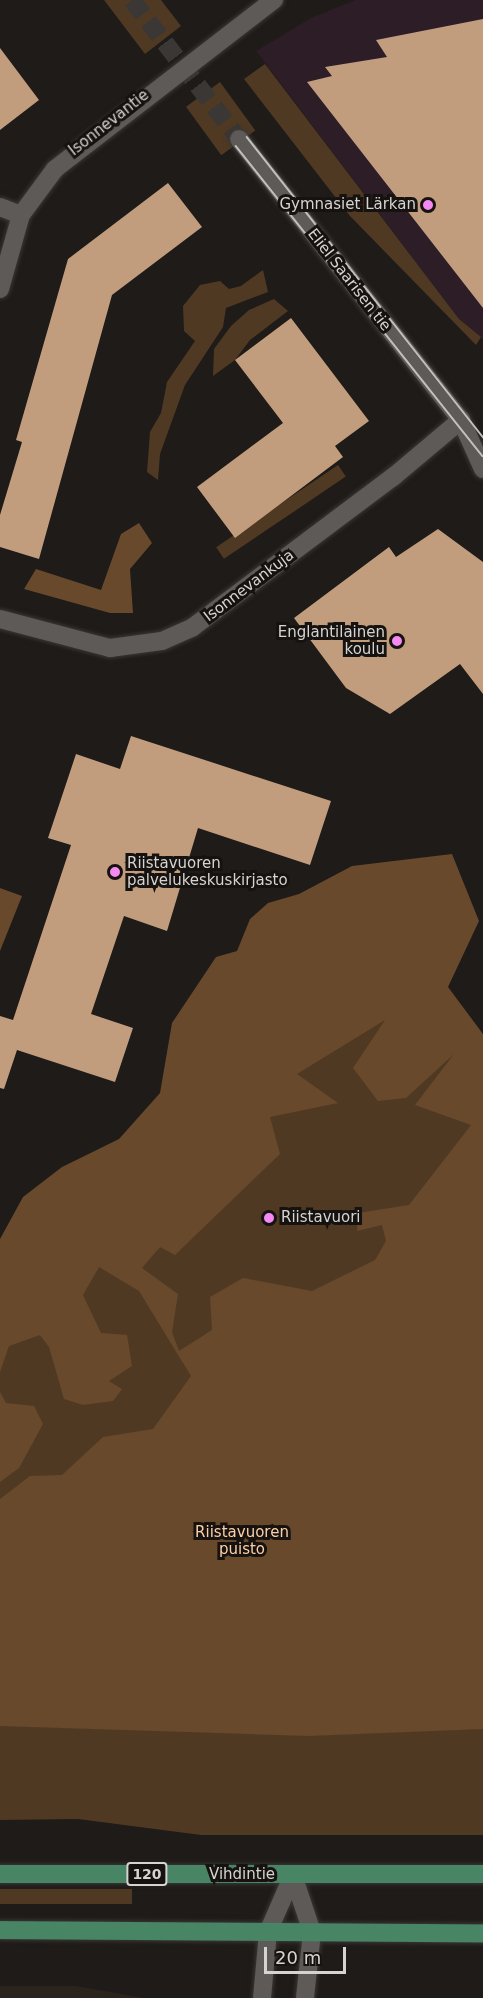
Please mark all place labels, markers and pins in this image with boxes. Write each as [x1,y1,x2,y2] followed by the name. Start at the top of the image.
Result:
[279,196,416,214] place label: Gymnasiet Lärkan
[421,198,435,212] marker: Gymnasiet Lärkan
[278,623,385,658] place label: Englantilainen koulu
[390,634,404,648] marker: Englantilainen koulu
[127,854,288,889] place label: Riistavuoren palvelukeskuskirjasto
[108,865,122,879] marker: Riistavuoren palvelukeskuskirjasto
[281,1209,361,1227] place label: Riistavuori
[262,1211,276,1225] marker: Riistavuori

